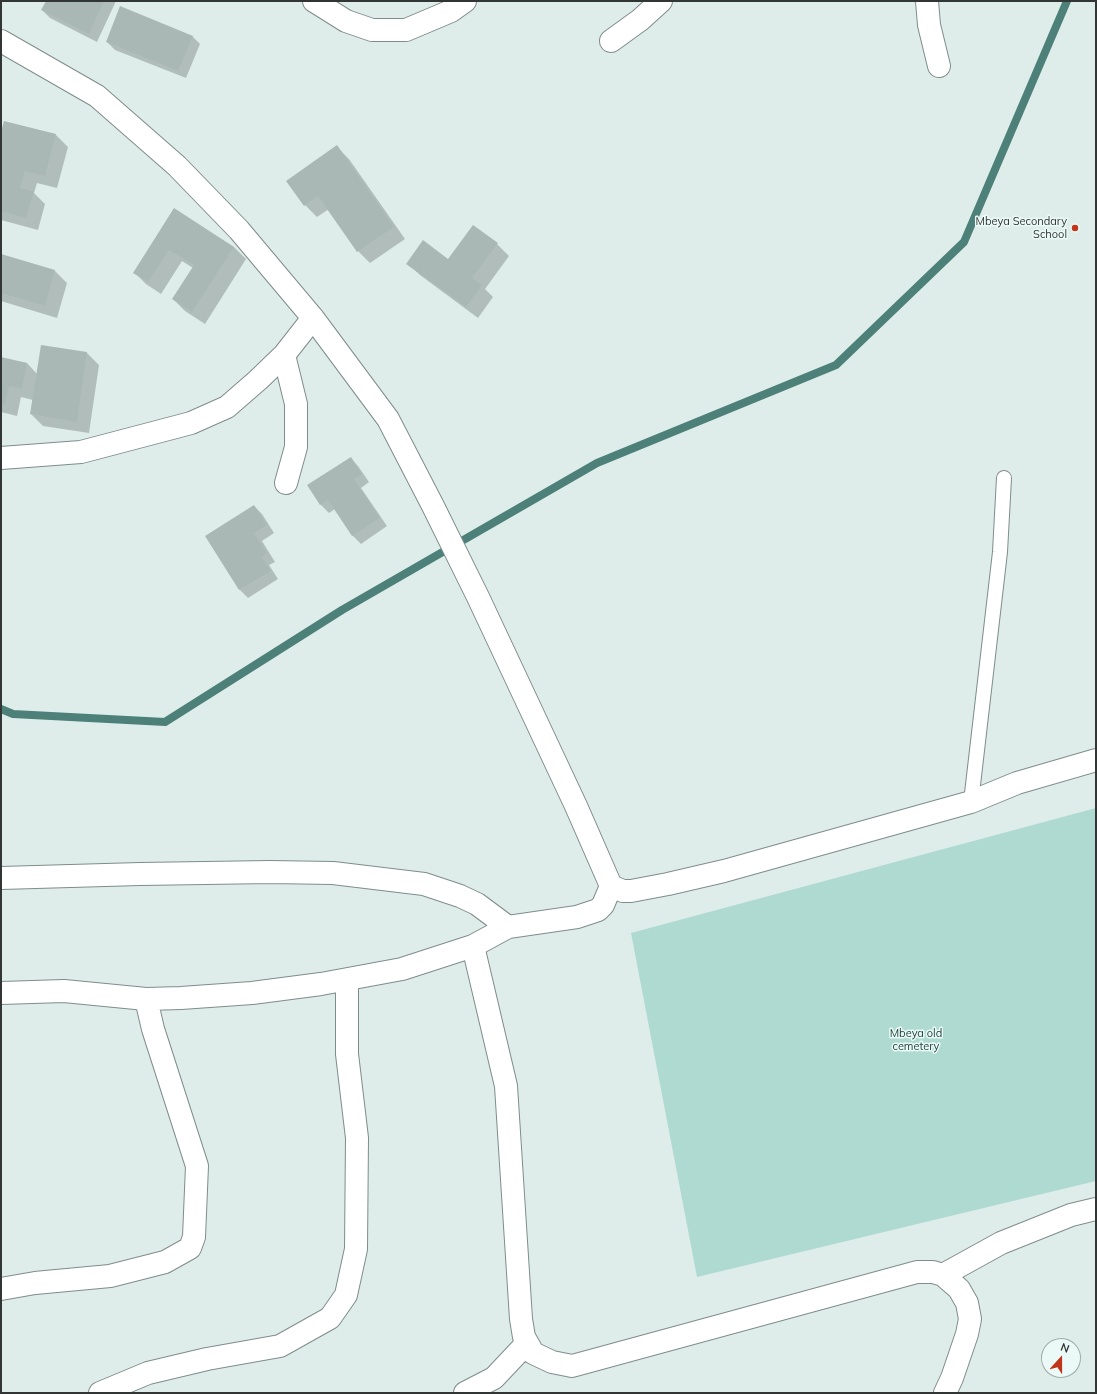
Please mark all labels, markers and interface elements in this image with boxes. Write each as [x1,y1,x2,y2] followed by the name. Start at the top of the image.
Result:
[976,215,1067,241] place label: Mbeya Secondary School
[1070,223,1080,233] marker: Mbeya Secondary School
[890,1027,942,1053] park label: Mbeya old cemetery
[1041,1338,1081,1378] north arrow
[1059,1340,1071,1356] text: N

